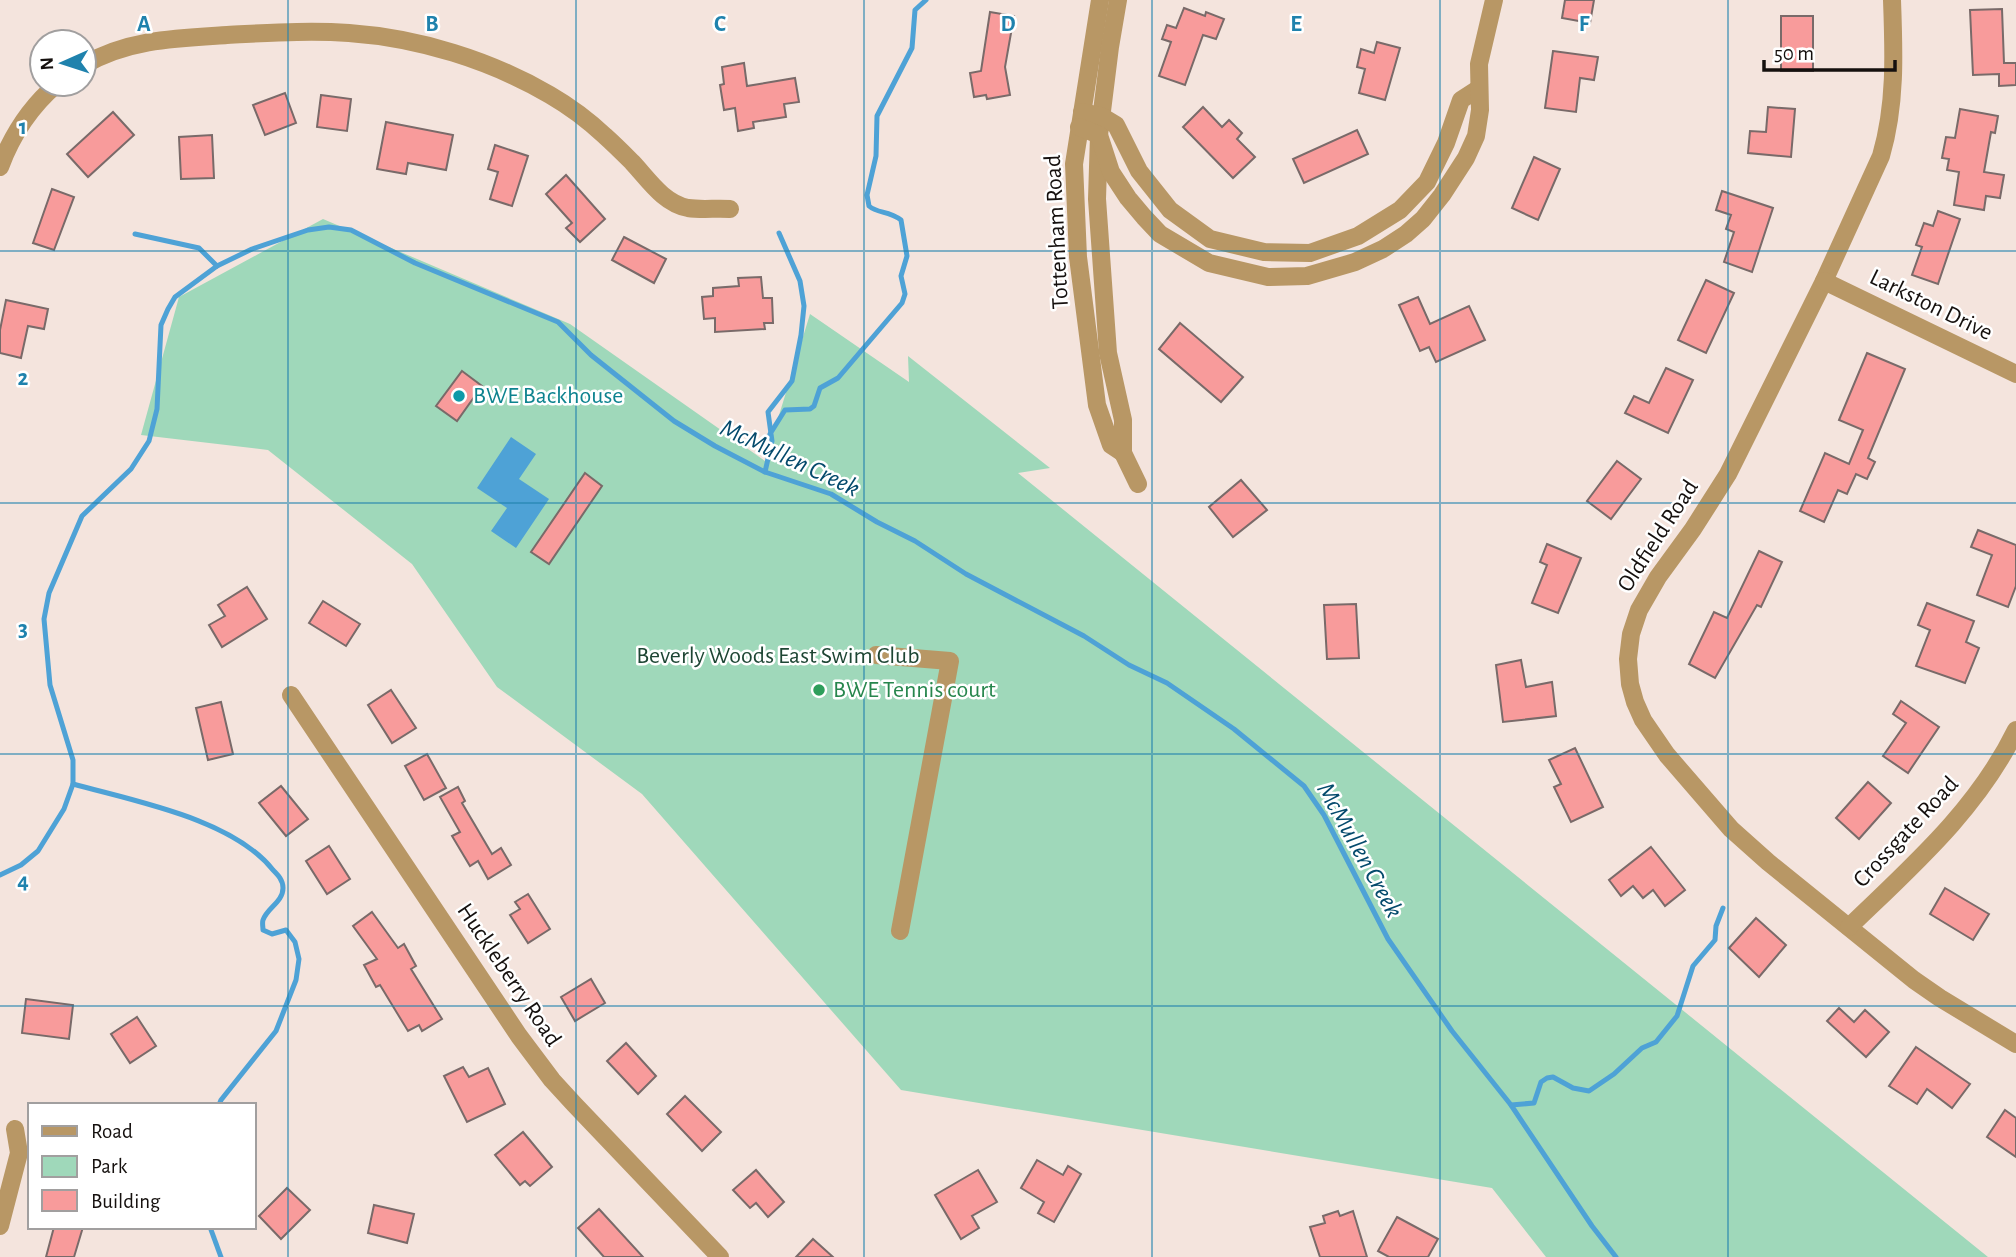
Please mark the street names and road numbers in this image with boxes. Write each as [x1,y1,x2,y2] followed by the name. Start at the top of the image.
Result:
[1041,154,1073,310] street label: Tottenham Road
[1866,265,1996,345] street label: Larkston Drive
[1613,476,1703,596] street label: Oldfield Road
[1849,772,1963,892] street label: Crossgate Road
[452,899,566,1051] street label: Huckleberry Road

